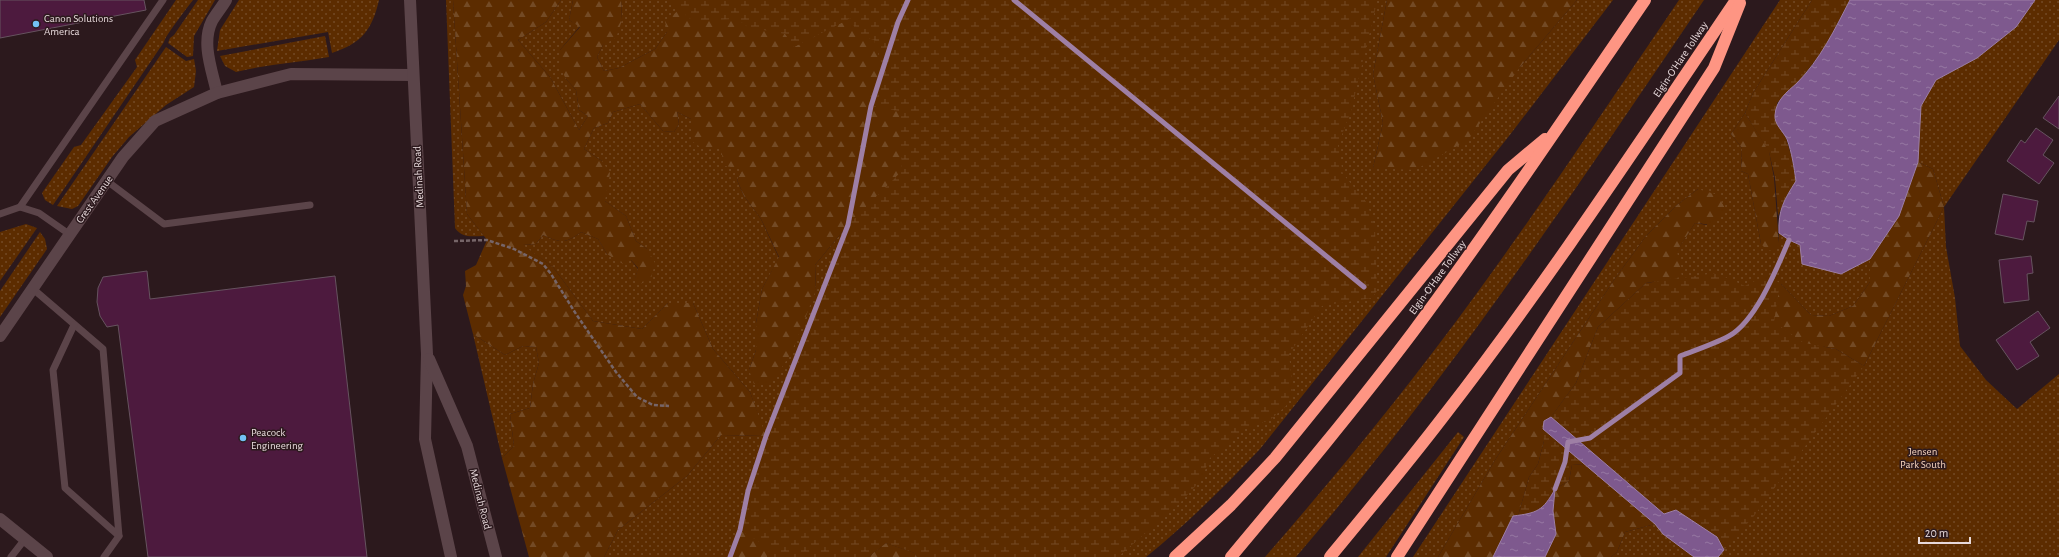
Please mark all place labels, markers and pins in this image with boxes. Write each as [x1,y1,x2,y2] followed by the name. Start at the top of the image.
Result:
[44,13,113,37] place label: Canon Solutions America
[31,19,41,29] marker: Canon Solutions America
[251,427,304,451] place label: Peacock Engineering
[238,433,248,443] marker: Peacock Engineering

